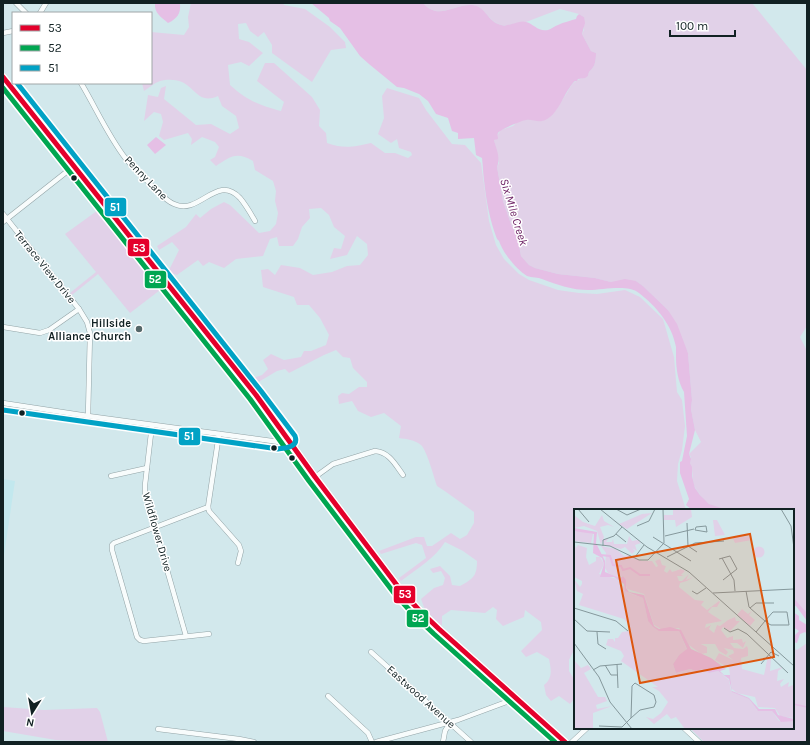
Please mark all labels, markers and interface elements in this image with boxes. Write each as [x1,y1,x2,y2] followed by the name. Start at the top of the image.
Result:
[12,12,152,84] legend
[670,12,735,38] scale bar
[676,19,708,33] text: 100 m
[48,21,62,35] text: 53
[48,41,62,55] text: 52
[48,61,59,75] text: 51
[122,153,170,203] street label: Penny Lane
[69,173,79,183] unlabelled marker
[497,177,531,248] water label: Six Mile Creek
[104,197,127,217] line badge: 51
[110,201,120,214] text: 51
[12,228,78,306] street label: Terrace View Drive
[127,238,150,257] line badge: 53
[132,242,146,255] text: 53
[144,270,167,289] line badge: 52
[148,273,162,286] text: 52
[48,317,131,343] place label: Hillside Alliance Church
[134,324,144,334] marker: Hillside Alliance Church
[17,408,27,418] unlabelled marker
[178,427,201,446] line badge: 51
[184,430,194,443] text: 51
[269,443,279,453] unlabelled marker
[287,453,297,463] unlabelled marker
[140,491,175,573] street label: Wildflower Drive
[574,509,794,729] inset map
[393,585,416,604] line badge: 53
[398,588,412,601] text: 53
[406,609,429,628] line badge: 52
[411,612,425,625] text: 52
[384,663,458,731] street label: Eastwood Avenue
[12,693,52,733] north arrow
[25,715,35,729] text: N

